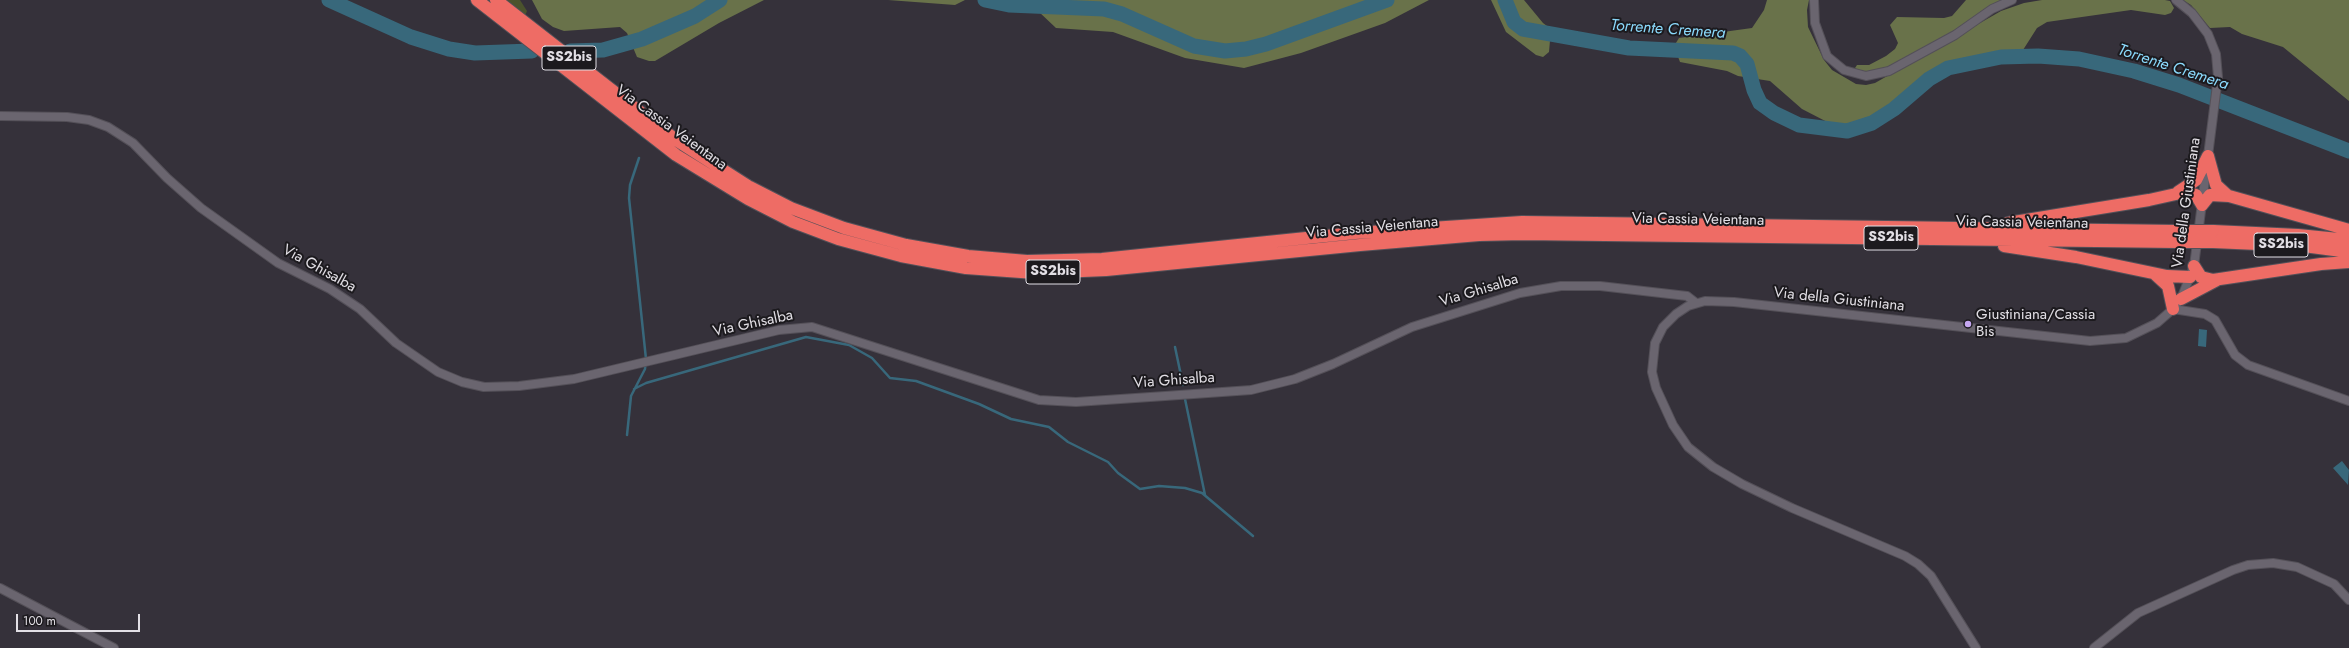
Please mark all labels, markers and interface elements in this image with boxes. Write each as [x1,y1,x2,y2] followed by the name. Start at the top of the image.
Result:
[1610,16,1726,44] water label: Torrente Cremera
[2115,41,2231,95] water label: Torrente Cremera
[542,46,596,70] road number: SS2bis
[612,82,730,174] street label: Via Cassia Veientana
[2169,137,2205,269] street label: Via della Giustiniana
[1632,210,1764,230] street label: Via Cassia Veientana
[1305,213,1439,243] street label: Via Cassia Veientana
[1956,213,2088,233] street label: Via Cassia Veientana
[1864,226,1918,250] road number: SS2bis
[2254,233,2308,257] road number: SS2bis
[279,241,359,297] street label: Via Ghisalba
[1026,260,1080,284] road number: SS2bis
[1437,270,1521,312] street label: Via Ghisalba
[1773,284,1905,316] street label: Via della Giustiniana
[1976,306,2095,341] place label: Giustiniana/Cassia Bis
[711,307,795,341] street label: Via Ghisalba
[1963,319,1973,329] marker: Giustiniana/Cassia Bis
[1133,369,1215,393] street label: Via Ghisalba
[18,606,142,632] scale bar
[23,612,56,630] text: 100 m

